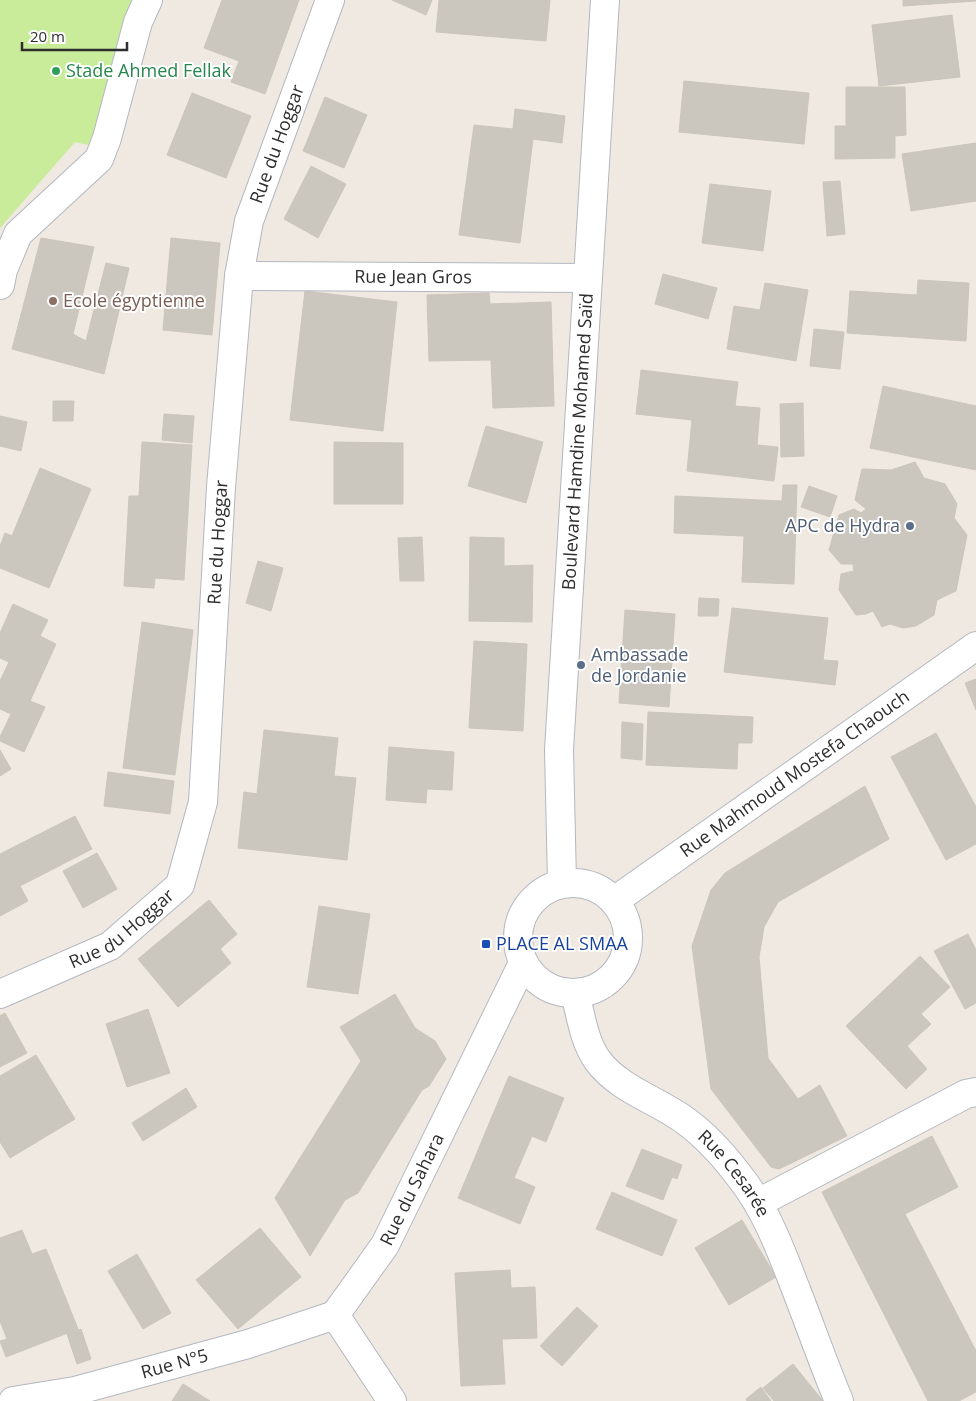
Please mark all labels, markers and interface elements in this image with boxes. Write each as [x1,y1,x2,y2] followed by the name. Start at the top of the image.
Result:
[22,20,128,52] scale bar
[30,26,65,46] text: 20 m
[66,58,231,82] place label: Stade Ahmed Fellak
[50,65,62,77] marker: Stade Ahmed Fellak
[243,81,309,207] street label: Rue du Hoggar
[354,264,472,288] street label: Rue Jean Gros
[63,288,205,312] place label: Ecole égyptienne
[556,292,598,591] street label: Boulevard Hamdine Mohamed Saïd
[47,295,59,307] marker: Ecole égyptienne
[201,478,233,605] street label: Rue du Hoggar
[785,513,900,537] place label: APC de Hydra
[904,520,916,532] marker: APC de Hydra
[591,642,688,687] place label: Ambassade de Jordanie
[575,659,587,671] marker: Ambassade de Jordanie
[675,684,914,862] street label: Rue Mahmoud Mostefa Chaouch
[65,882,179,973] street label: Rue du Hoggar
[496,931,629,955] place label: PLACE AL SMAA
[480,938,492,950] marker: PLACE AL SMAA
[693,1124,776,1221] street label: Rue Cesarée
[374,1129,449,1249] street label: Rue du Sahara
[138,1342,211,1384] street label: Rue N°5

